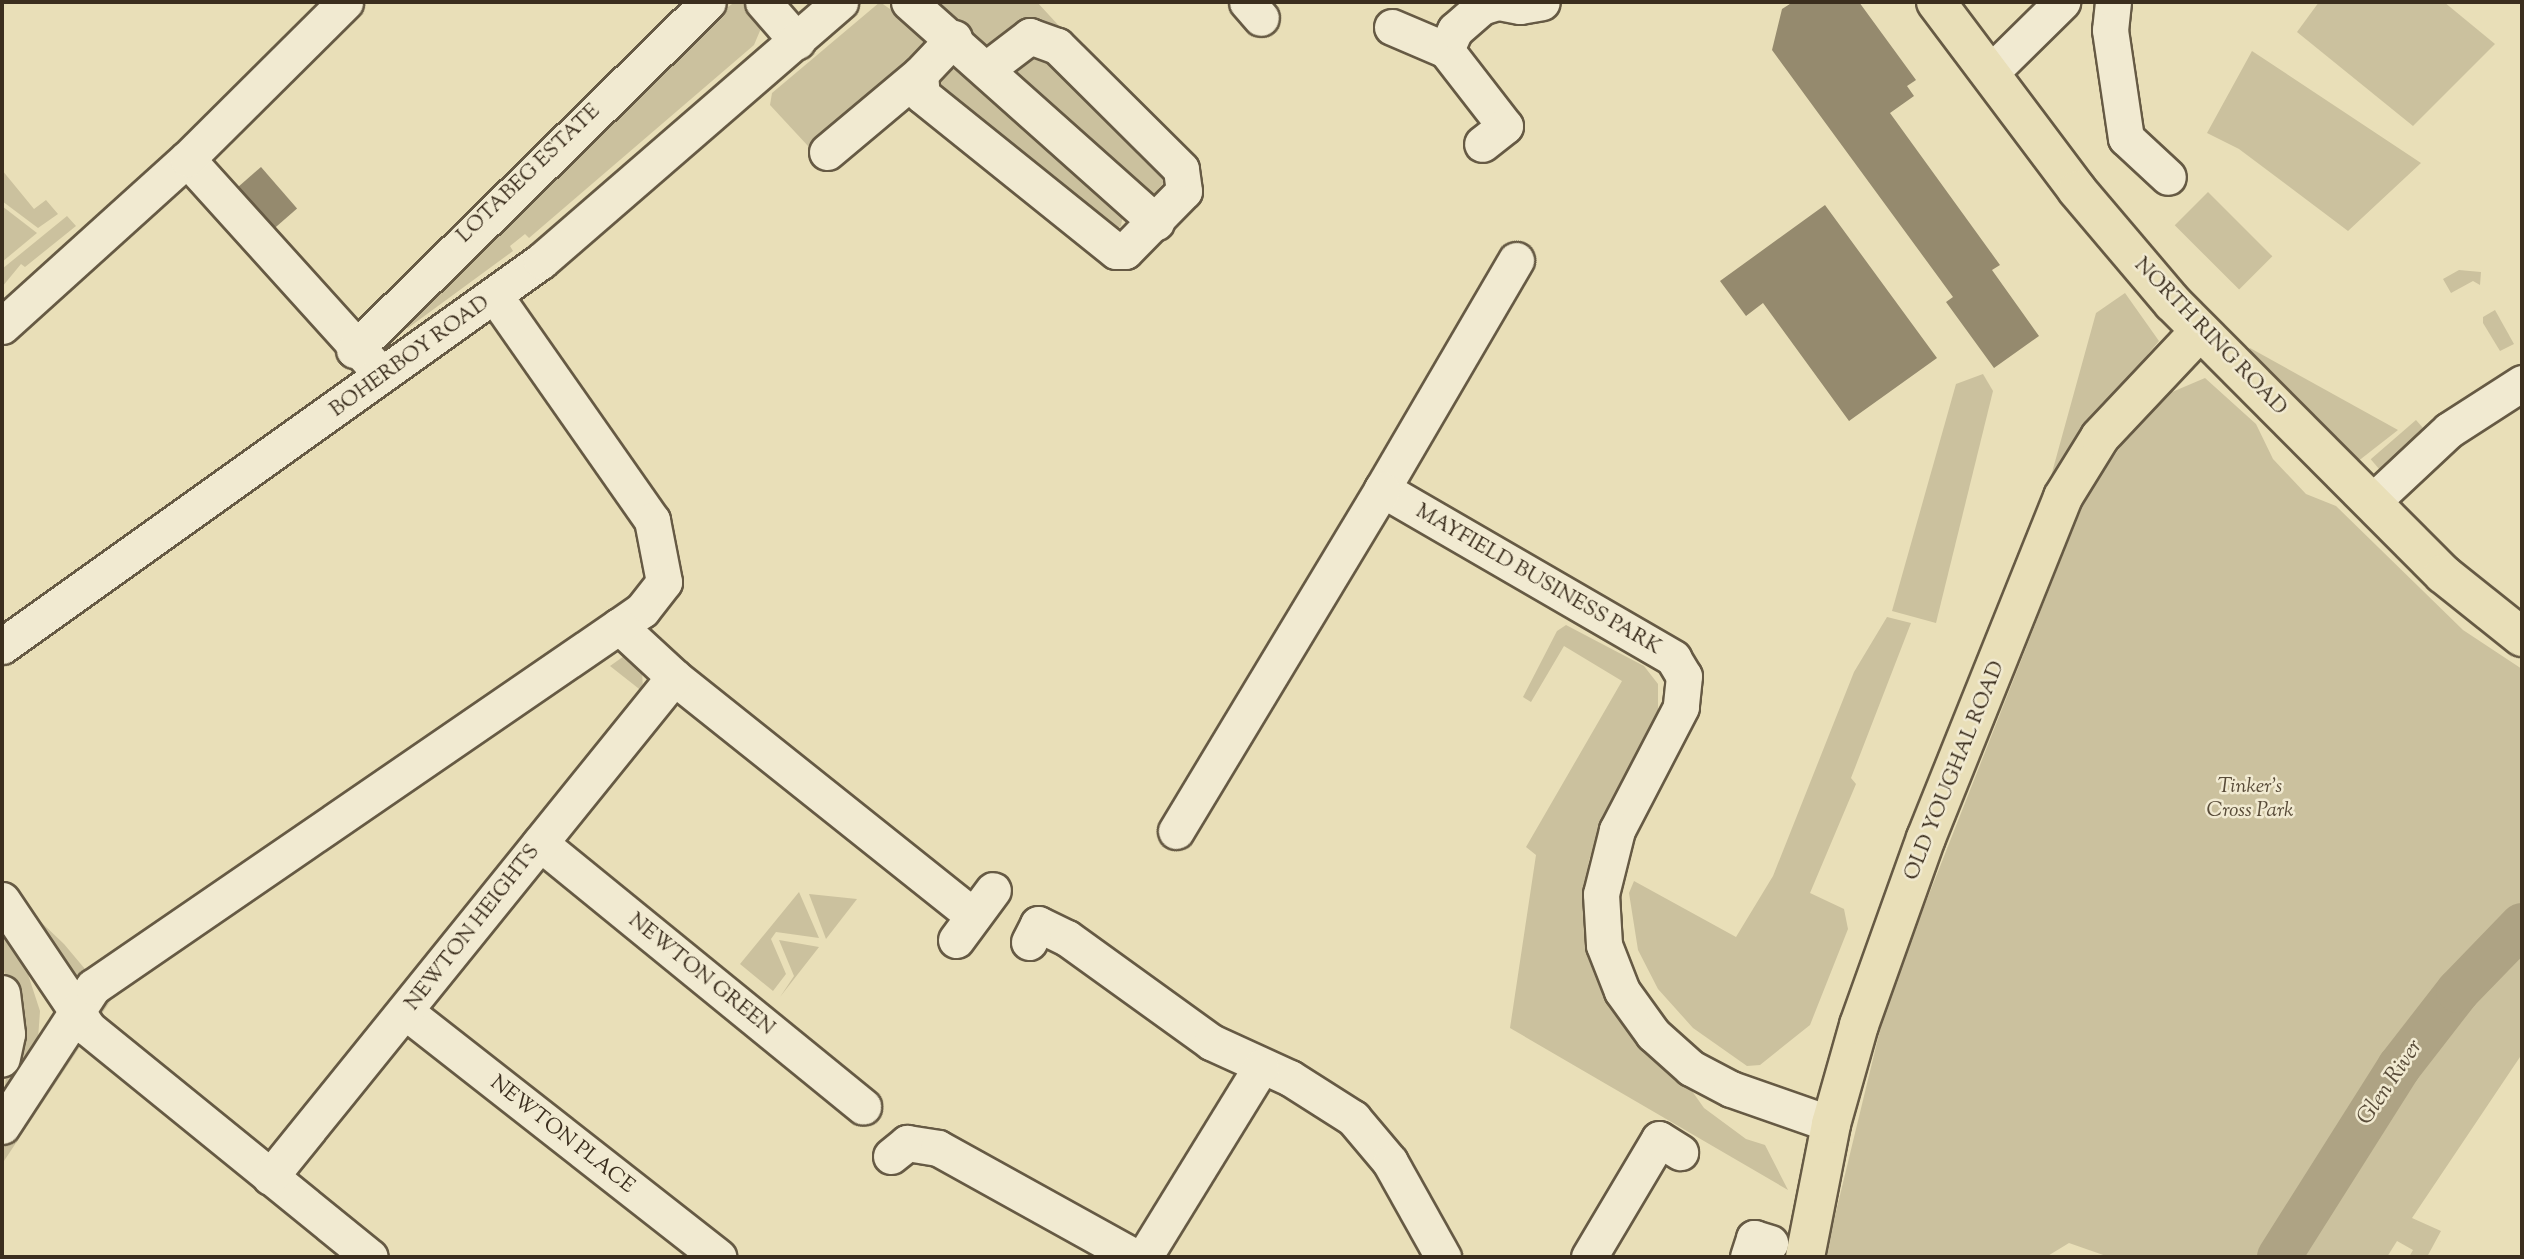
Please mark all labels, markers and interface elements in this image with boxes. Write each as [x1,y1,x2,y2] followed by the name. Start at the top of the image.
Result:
[452,99,606,249] street label: LOTABEG ESTATE
[2128,253,2292,421] street label: NORTH RING ROAD
[326,291,494,423] street label: BOHERBOY ROAD
[1411,499,1665,661] street label: MAYFIELD BUSINESS PARK
[1899,658,2011,884] street label: OLD YOUGHAL ROAD
[2207,774,2293,824] park label: Tinker's Cross Park
[400,840,546,1016] street label: NEWTON HEIGHTS
[623,908,779,1042] street label: NEWTON GREEN
[2352,1035,2430,1131] water label: Glen River
[485,1071,639,1199] street label: NEWTON PLACE

